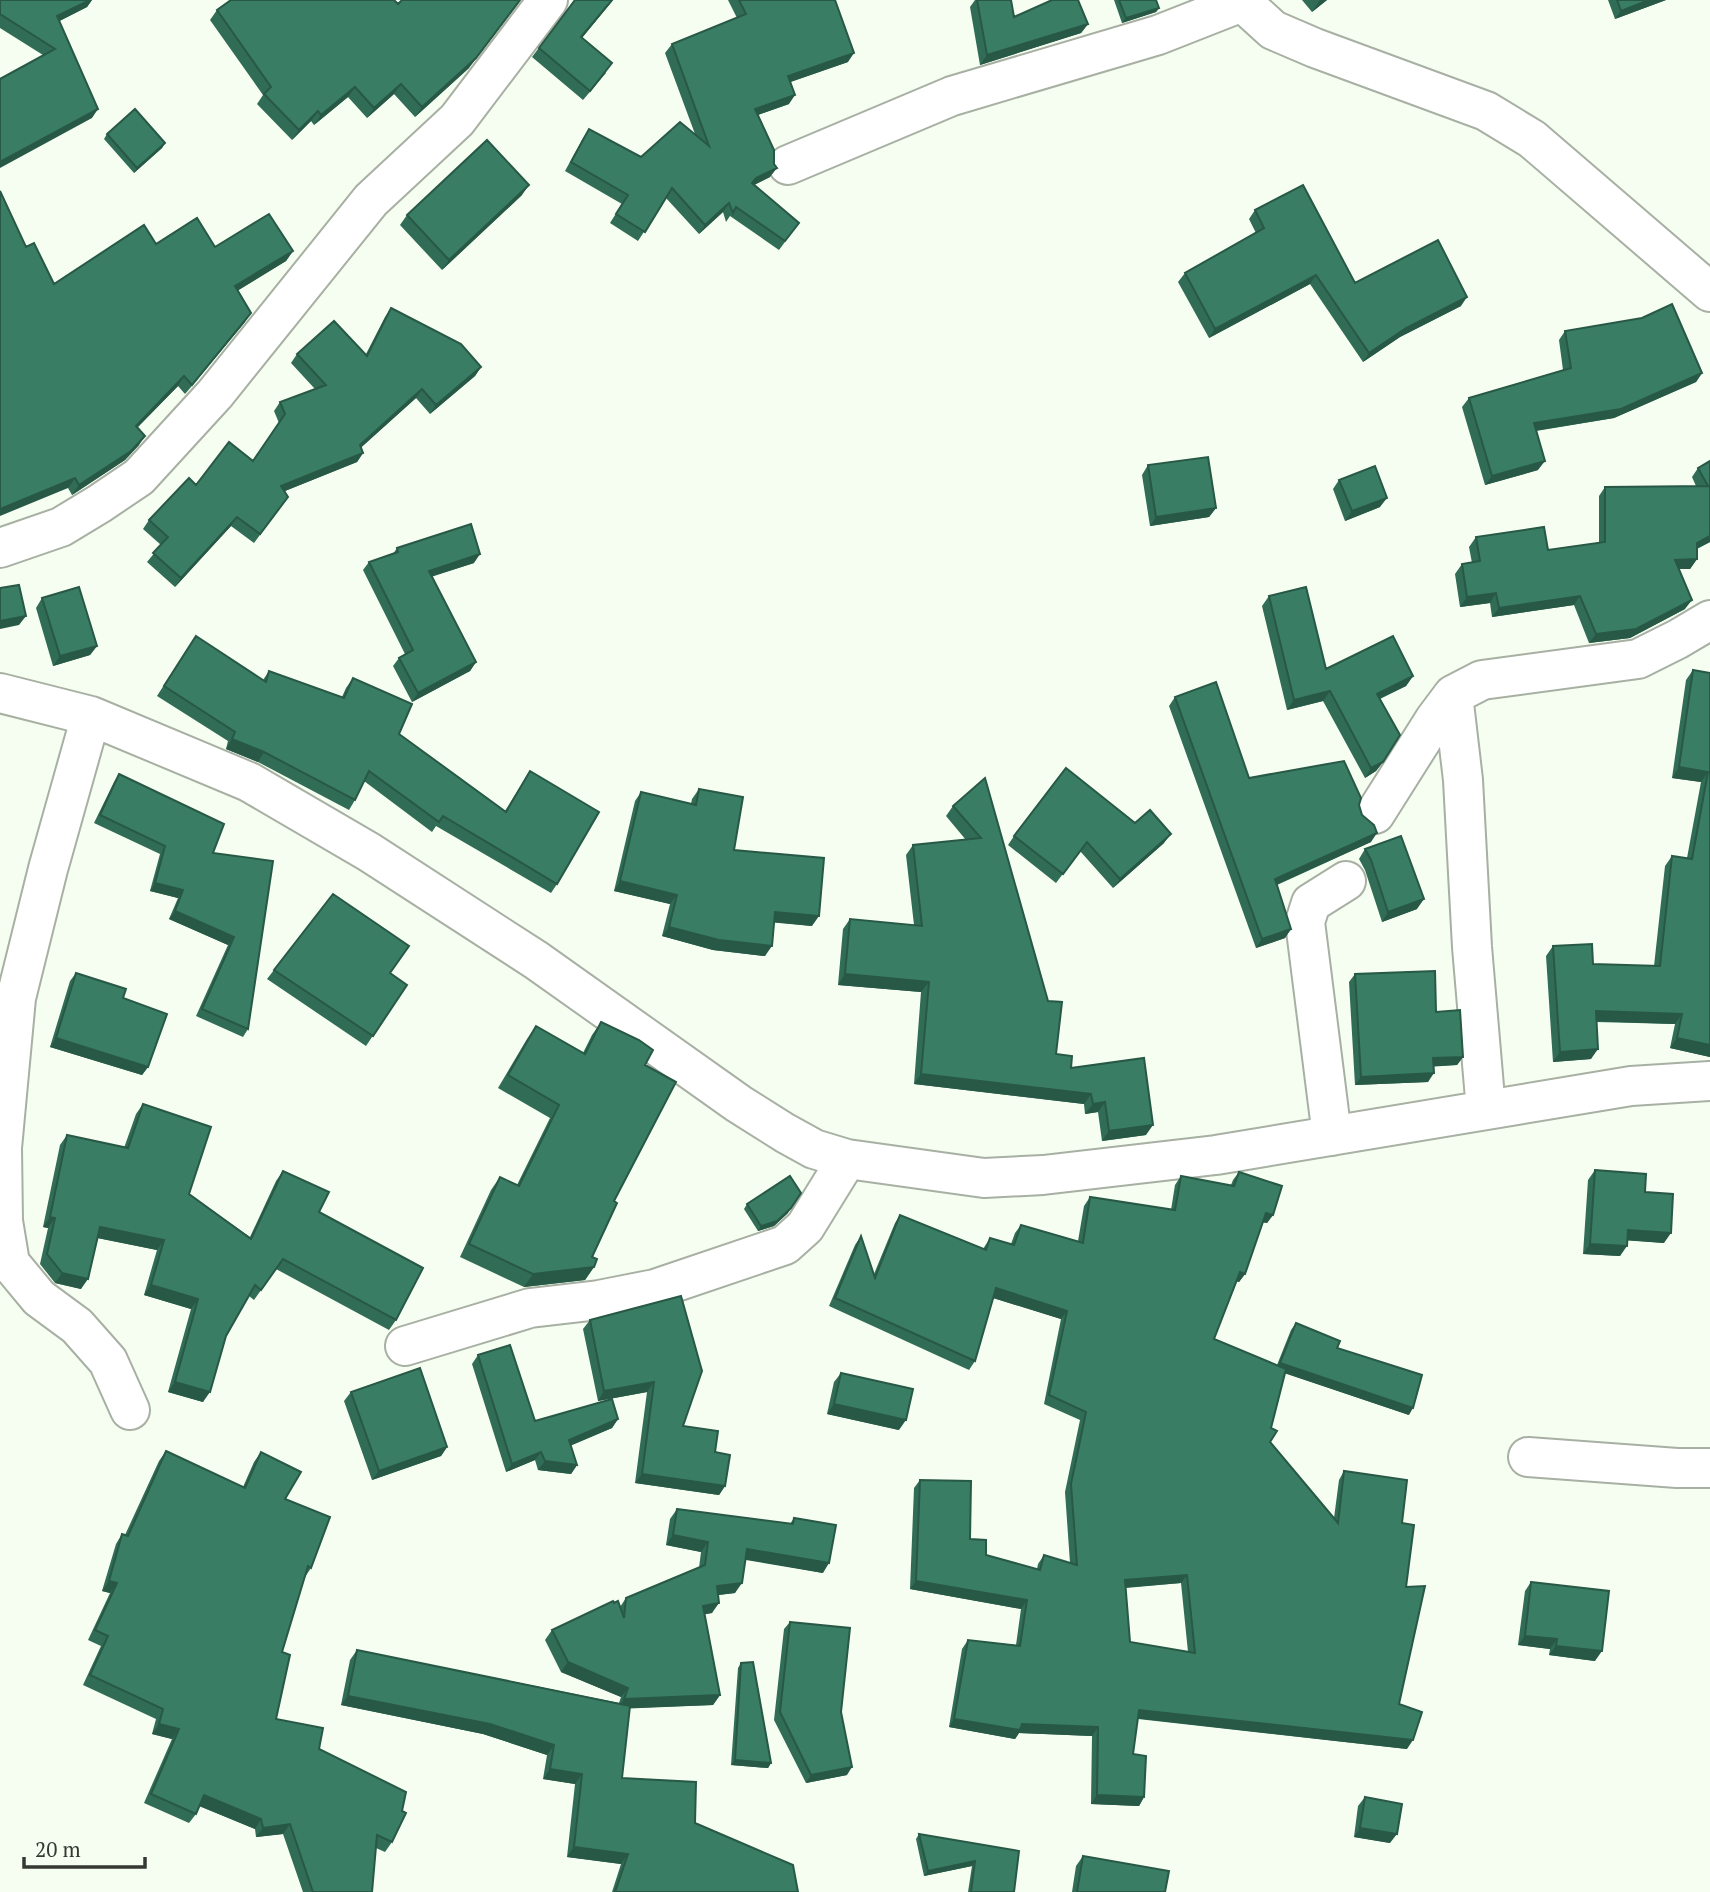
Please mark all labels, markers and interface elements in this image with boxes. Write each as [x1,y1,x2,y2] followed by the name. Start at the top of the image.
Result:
[24,1826,145,1870] scale bar
[35,1835,81,1863] text: 20 m

